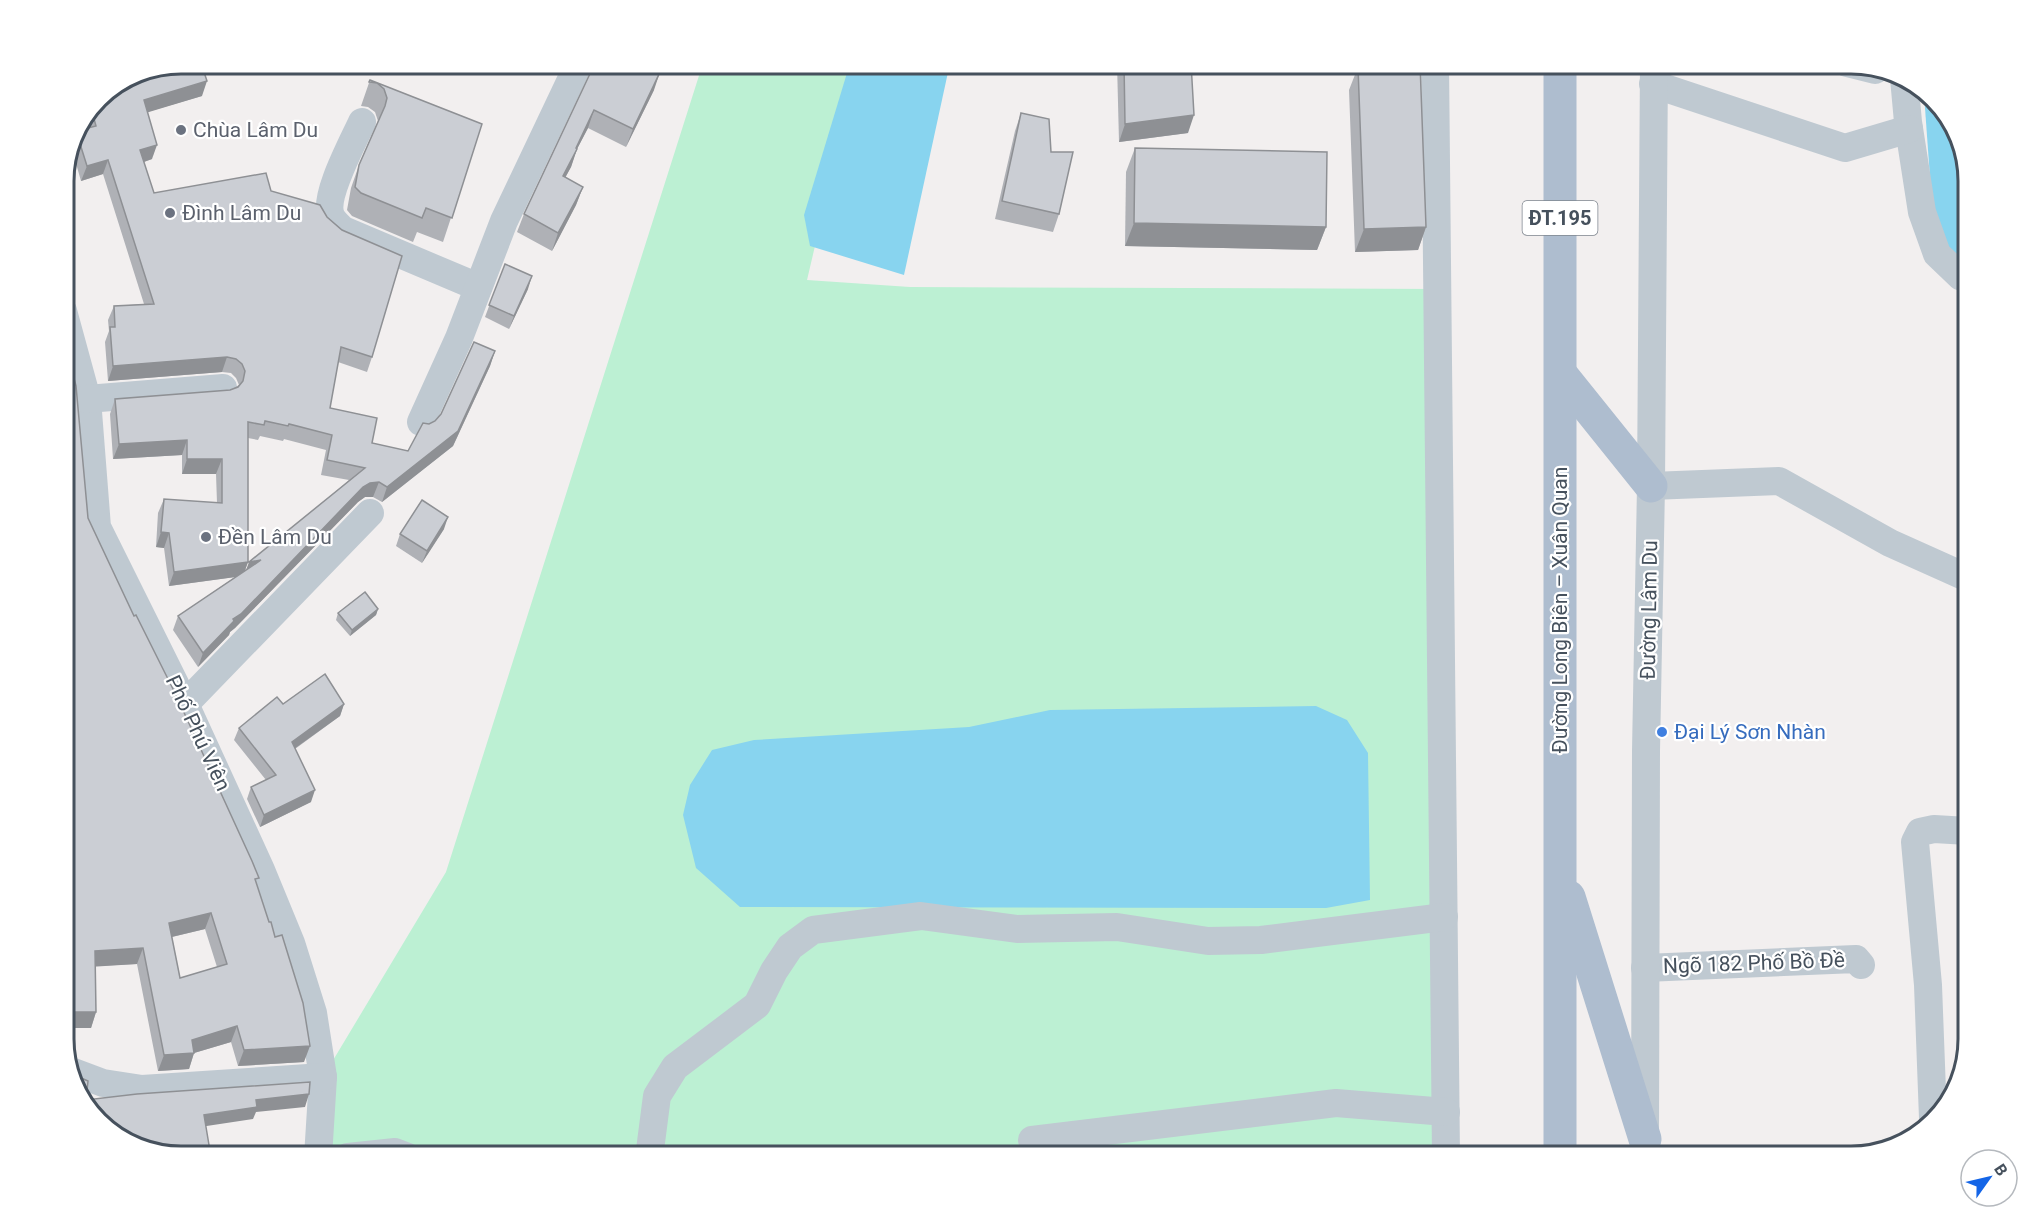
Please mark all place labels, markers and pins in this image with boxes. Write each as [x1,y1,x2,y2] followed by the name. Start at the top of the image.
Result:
[193,118,318,142] place label: Chùa Lâm Du
[174,123,188,137] marker: Chùa Lâm Du
[182,201,301,225] place label: Đình Lâm Du
[163,206,177,220] marker: Đình Lâm Du
[218,525,332,549] place label: Đền Lâm Du
[199,530,213,544] marker: Đền Lâm Du
[1674,720,1826,744] place label: Đại Lý Sơn Nhàn
[1655,725,1669,739] marker: Đại Lý Sơn Nhàn

